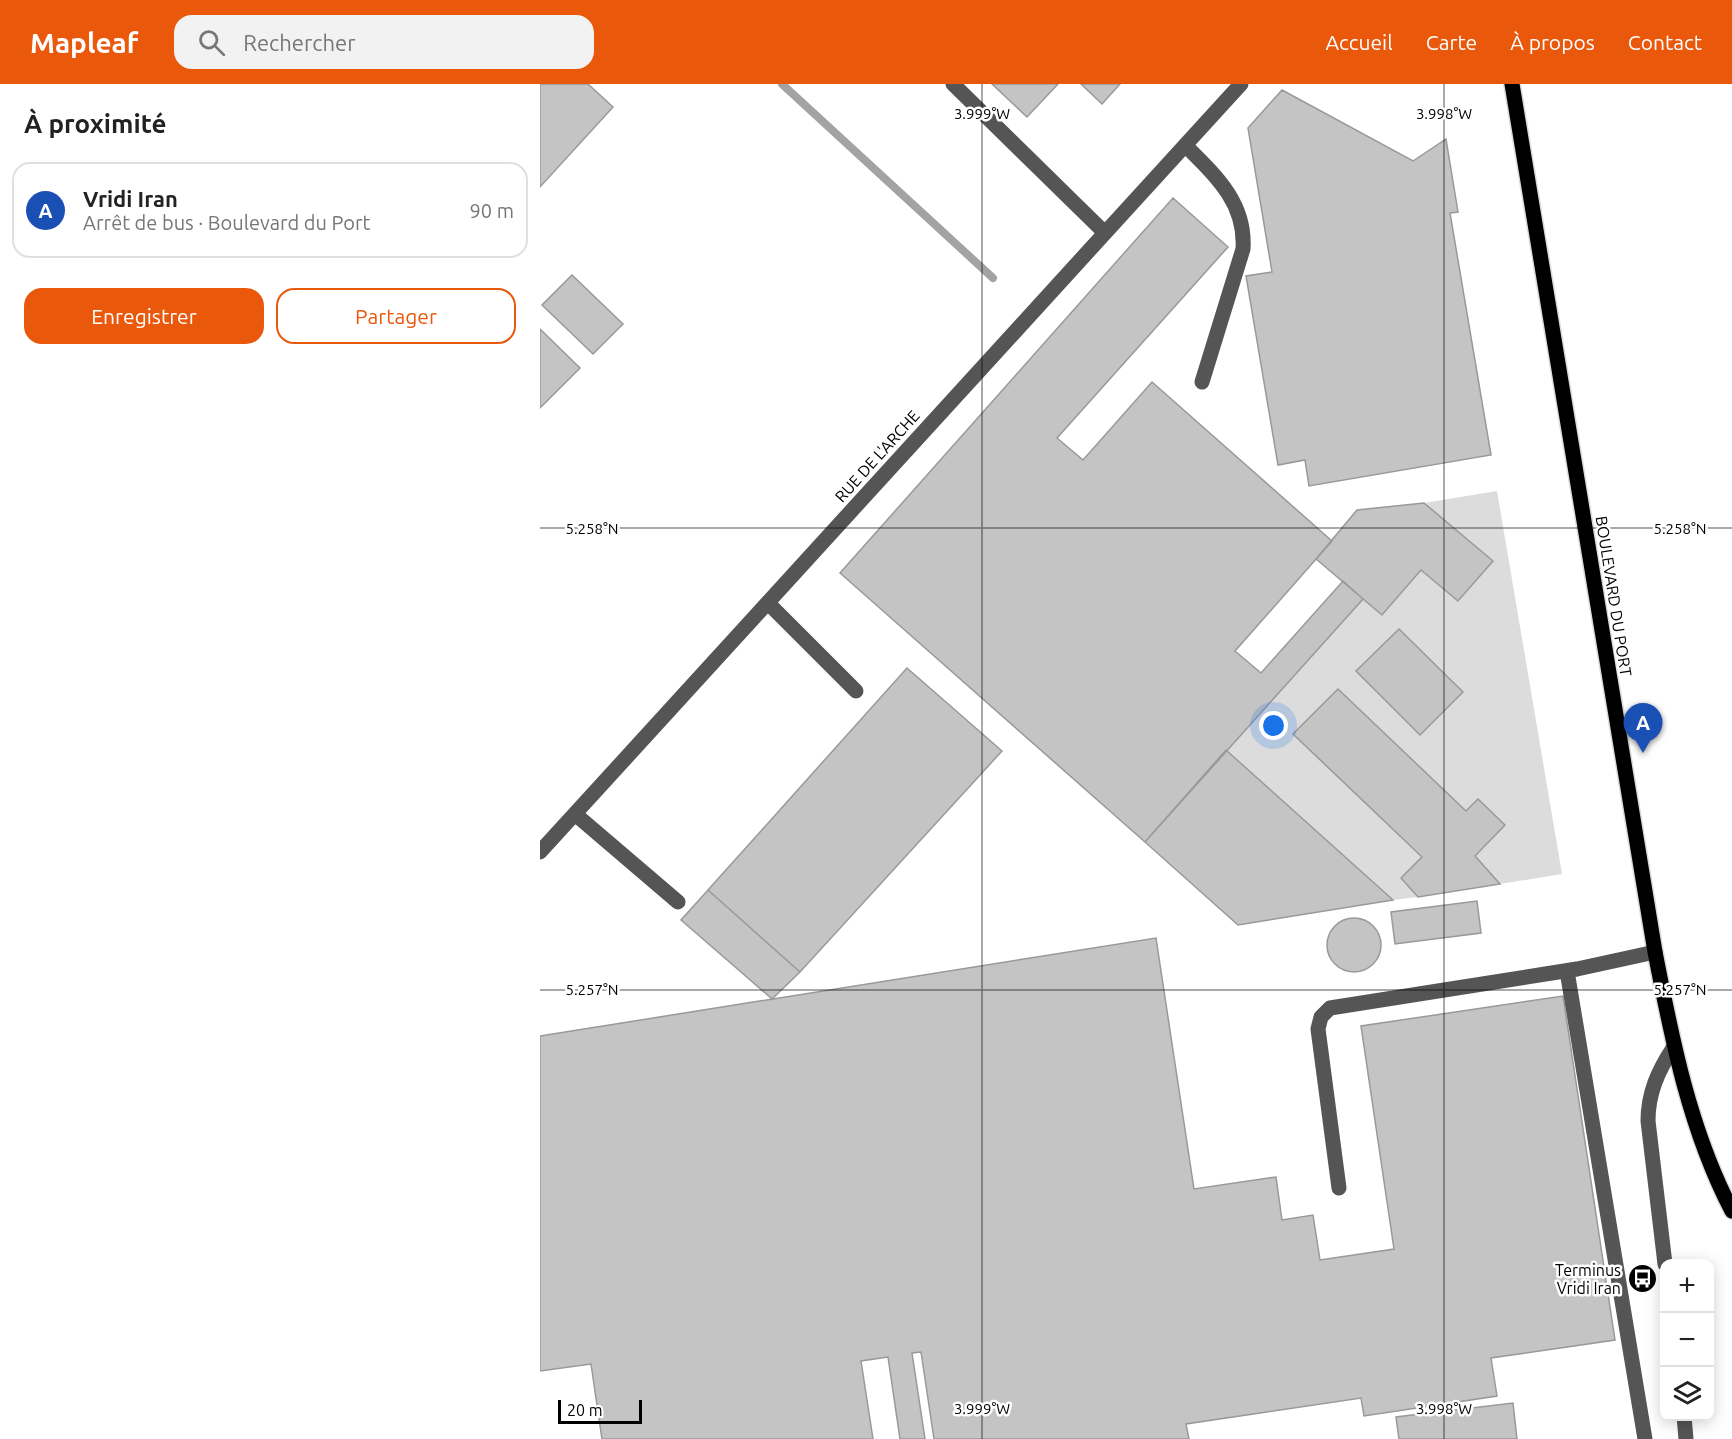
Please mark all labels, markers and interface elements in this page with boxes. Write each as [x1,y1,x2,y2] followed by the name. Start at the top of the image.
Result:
[174,15,594,69] search box
[195,26,228,59] icon: search
[30,27,138,58] text: Mapleaf
[243,30,356,55] text: Rechercher
[1325,30,1393,54] text: Accueil
[1426,30,1477,54] text: Carte
[1510,30,1595,54] text: À propos
[1628,30,1702,54] text: Contact
[954,105,1010,122] text: 3.999°W
[1416,105,1472,122] text: 3.998°W
[24,109,166,138] text: À proximité
[83,186,178,211] text: Vridi Iran
[38,199,53,222] text: A
[470,199,514,222] text: 90 m
[83,211,370,234] text: Arrêt de bus · Boulevard du Port
[24,288,264,344] button: Enregistrer
[276,288,516,344] button: Partager
[831,407,923,505] street label: RUE DE L'ARCHE
[1592,515,1636,678] street label: BOULEVARD DU PORT
[565,520,619,537] text: 5.258°N
[1653,520,1707,537] text: 5.258°N
[1624,704,1662,753] pin: A
[1259,711,1288,740] your location
[565,981,619,998] text: 5.257°N
[1653,981,1707,998] text: 5.257°N
[1660,1259,1714,1421] map controls
[1660,1259,1714,1313] button: +
[1555,1261,1621,1297] place label: Terminus Vridi Iran
[1626,1263,1658,1295] bus stop icon: Terminus Vridi Iran
[1660,1313,1714,1367] button: −
[1660,1367,1714,1421] button: layers
[558,1397,642,1424] scale bar
[954,1400,1010,1417] text: 3.999°W
[1416,1400,1472,1417] text: 3.998°W
[567,1401,603,1419] text: 20 m

